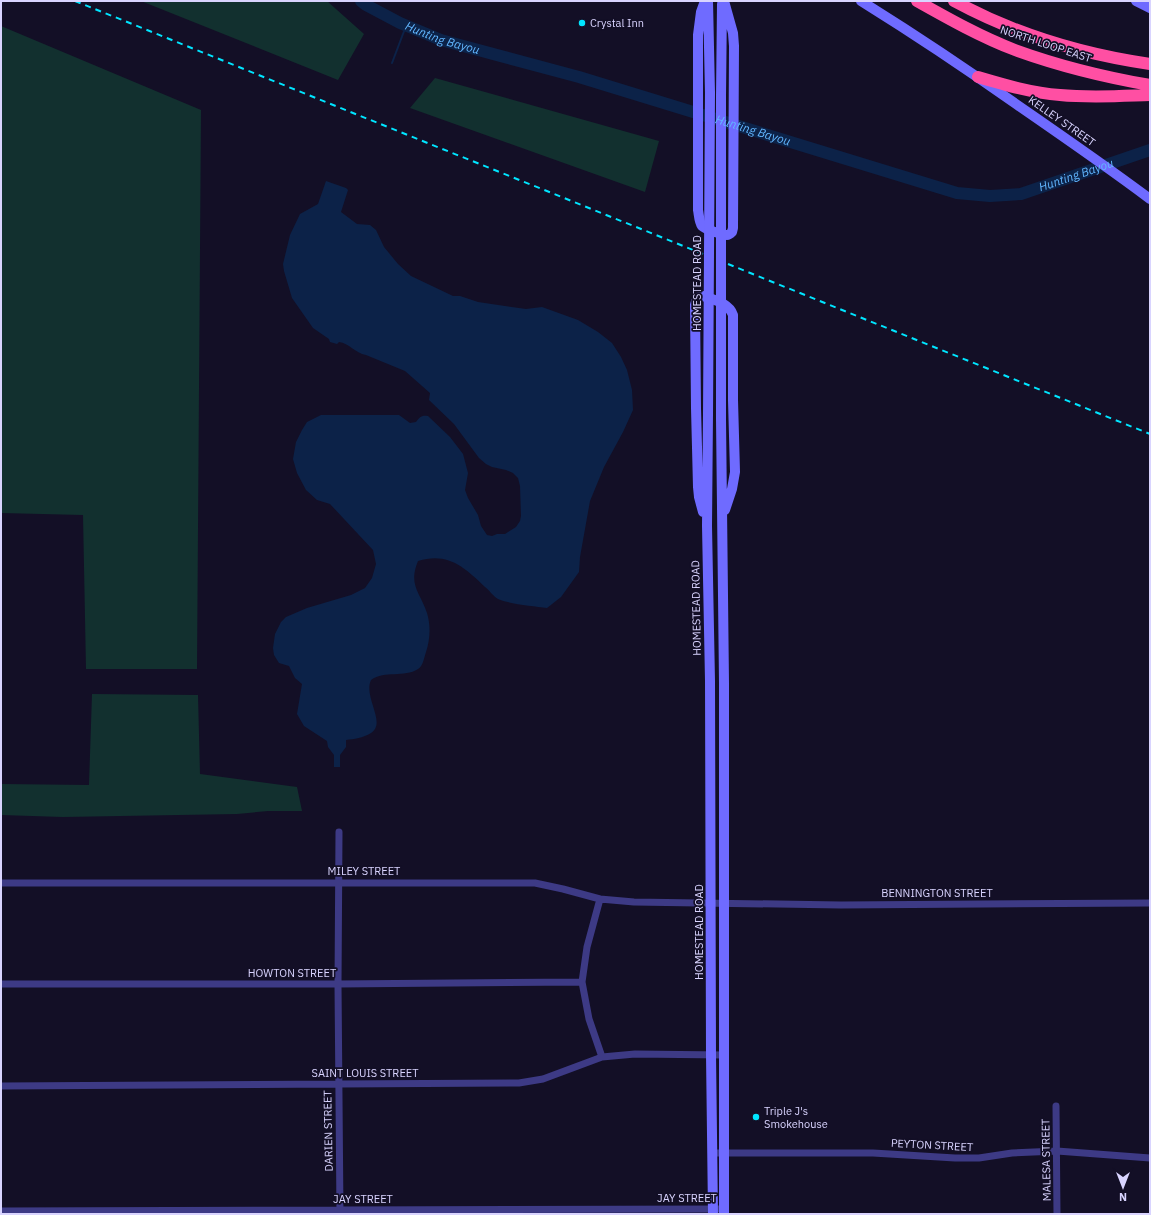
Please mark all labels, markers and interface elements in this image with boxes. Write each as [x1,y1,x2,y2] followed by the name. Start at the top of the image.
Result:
[590,16,644,30] place label: Crystal Inn
[403,18,482,57] water label: Hunting Bayou
[577,18,587,28] marker: Crystal Inn
[999,23,1094,66] street label: NORTH LOOP EAST
[1026,93,1099,150] street label: KELLEY STREET
[714,111,793,149] water label: Hunting Bayou
[1037,155,1116,194] water label: Hunting Bayou
[690,235,704,331] street label: HOMESTEAD ROAD
[688,560,704,656] street label: HOMESTEAD ROAD
[328,864,401,878] street label: MILEY STREET
[692,884,706,980] street label: HOMESTEAD ROAD
[881,886,993,900] street label: BENNINGTON STREET
[248,966,337,980] street label: HOWTON STREET
[311,1066,419,1080] street label: SAINT LOUIS STREET
[320,1090,336,1172] street label: DARIEN STREET
[764,1104,828,1131] place label: Triple J's Smokehouse
[751,1112,761,1122] marker: Triple J's Smokehouse
[1038,1118,1054,1201] street label: MALESA STREET
[891,1136,974,1154] street label: PEYTON STREET
[1103,1167,1143,1207] north arrow
[1119,1190,1127,1204] text: N
[657,1191,718,1205] street label: JAY STREET
[333,1192,394,1206] street label: JAY STREET

